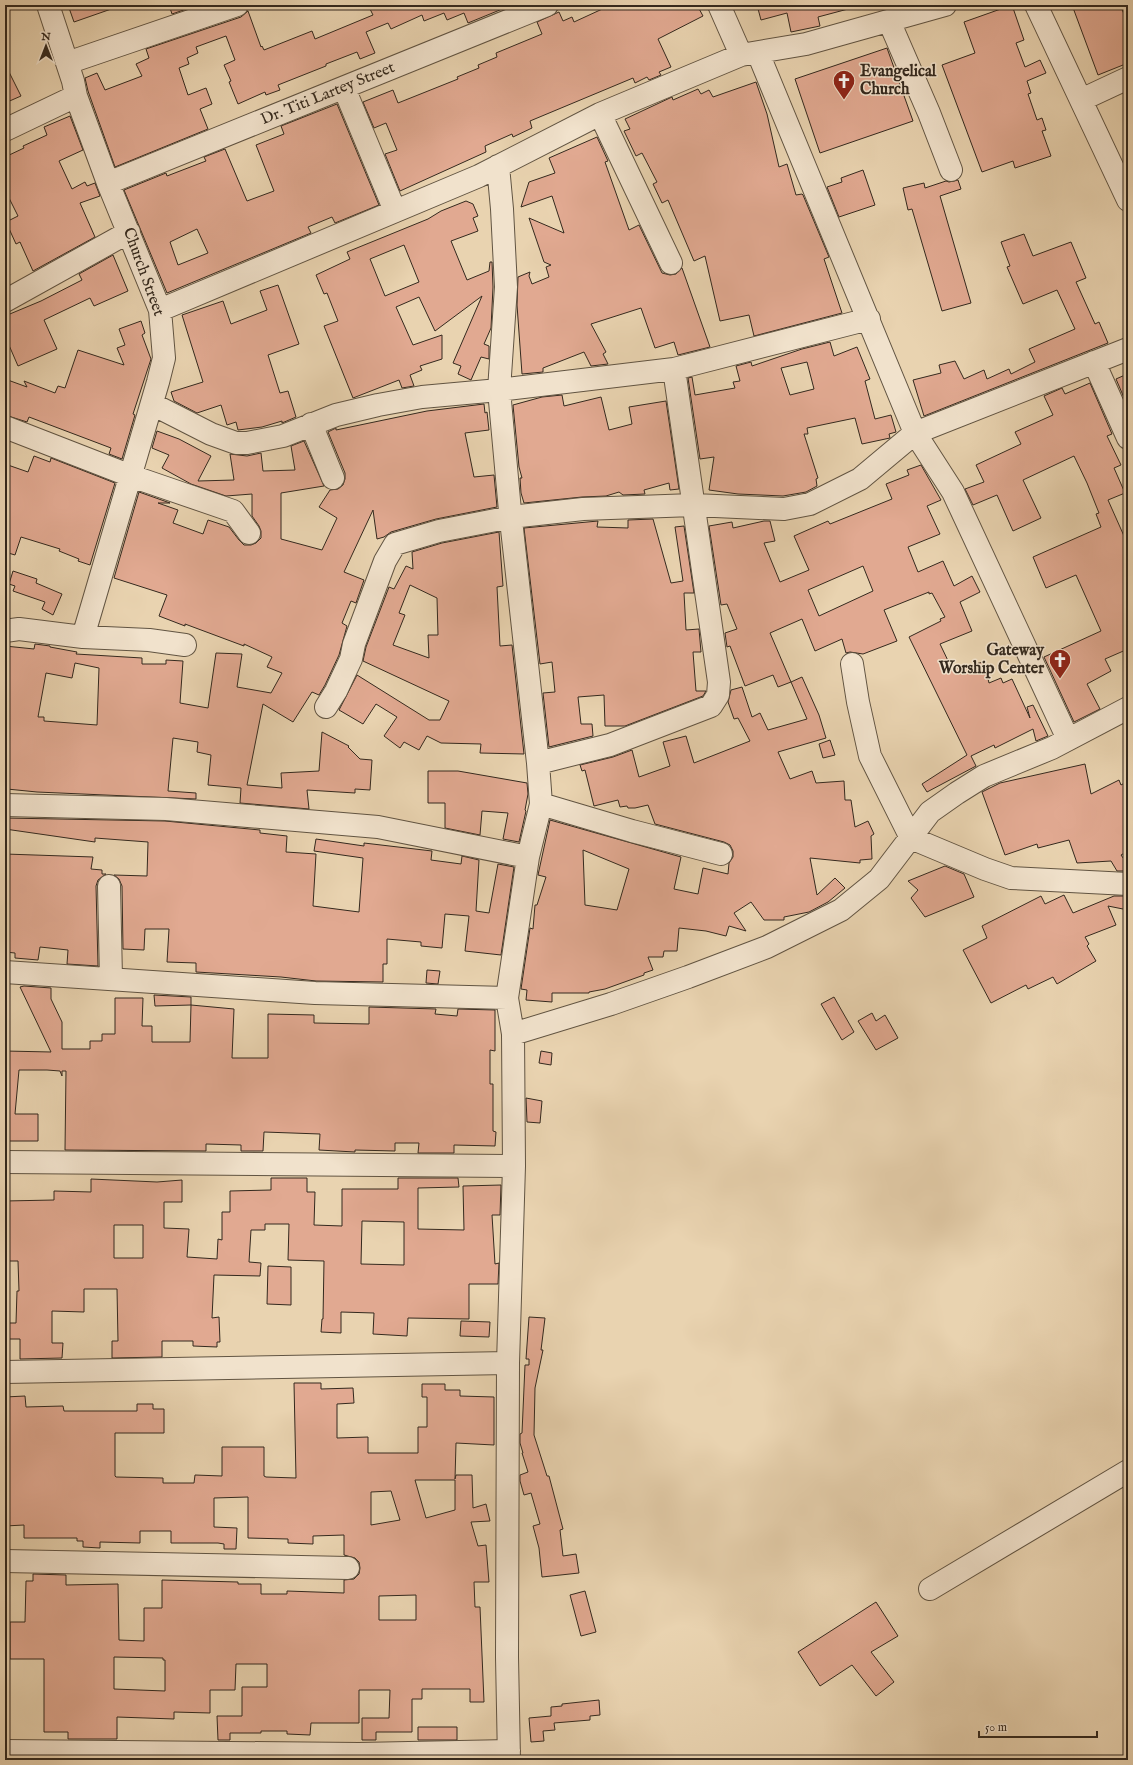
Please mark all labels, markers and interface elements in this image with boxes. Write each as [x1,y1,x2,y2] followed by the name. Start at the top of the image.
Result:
[26,26,66,66] north arrow
[40,30,51,44] text: N
[258,58,398,130] street label: Dr. Titi Lartey Street
[860,62,937,100] place label: Evangelical Church
[831,68,857,101] church icon: Evangelical Church
[118,225,168,319] street label: Church Street
[938,641,1045,679] place label: Gateway Worship Center
[1047,647,1073,680] church icon: Gateway Worship Center
[979,1713,1097,1739] scale bar
[985,1720,1007,1735] text: 50 m

